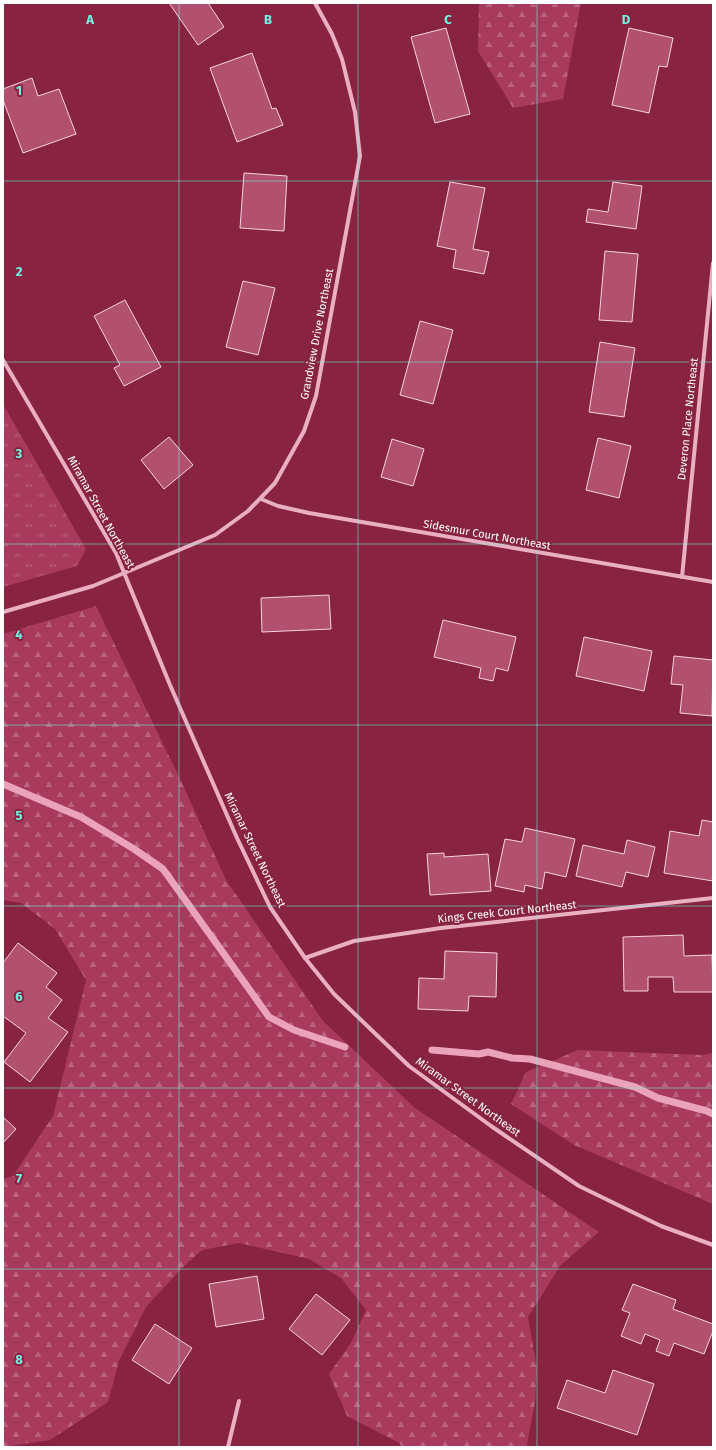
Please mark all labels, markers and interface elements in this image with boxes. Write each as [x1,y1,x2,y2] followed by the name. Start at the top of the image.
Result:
[85,12,94,27] text: A
[264,12,272,27] text: B
[444,12,452,27] text: C
[622,12,631,27] text: D
[16,83,22,98] text: 1
[16,264,23,279] text: 2
[298,267,336,401] street label: Grandview Drive Northeast
[675,357,701,481] street label: Deveron Place Northeast
[15,446,23,461] text: 3
[65,454,137,570] street label: Miramar Street Northeast
[422,517,552,553] street label: Sidesmur Court Northeast
[15,627,23,642] text: 4
[221,790,289,910] street label: Miramar Street Northeast
[16,808,23,823] text: 5
[437,898,577,926] street label: Kings Creek Court Northeast
[15,989,23,1004] text: 6
[413,1055,523,1139] street label: Miramar Street Northeast
[16,1171,22,1186] text: 7
[15,1352,23,1367] text: 8

